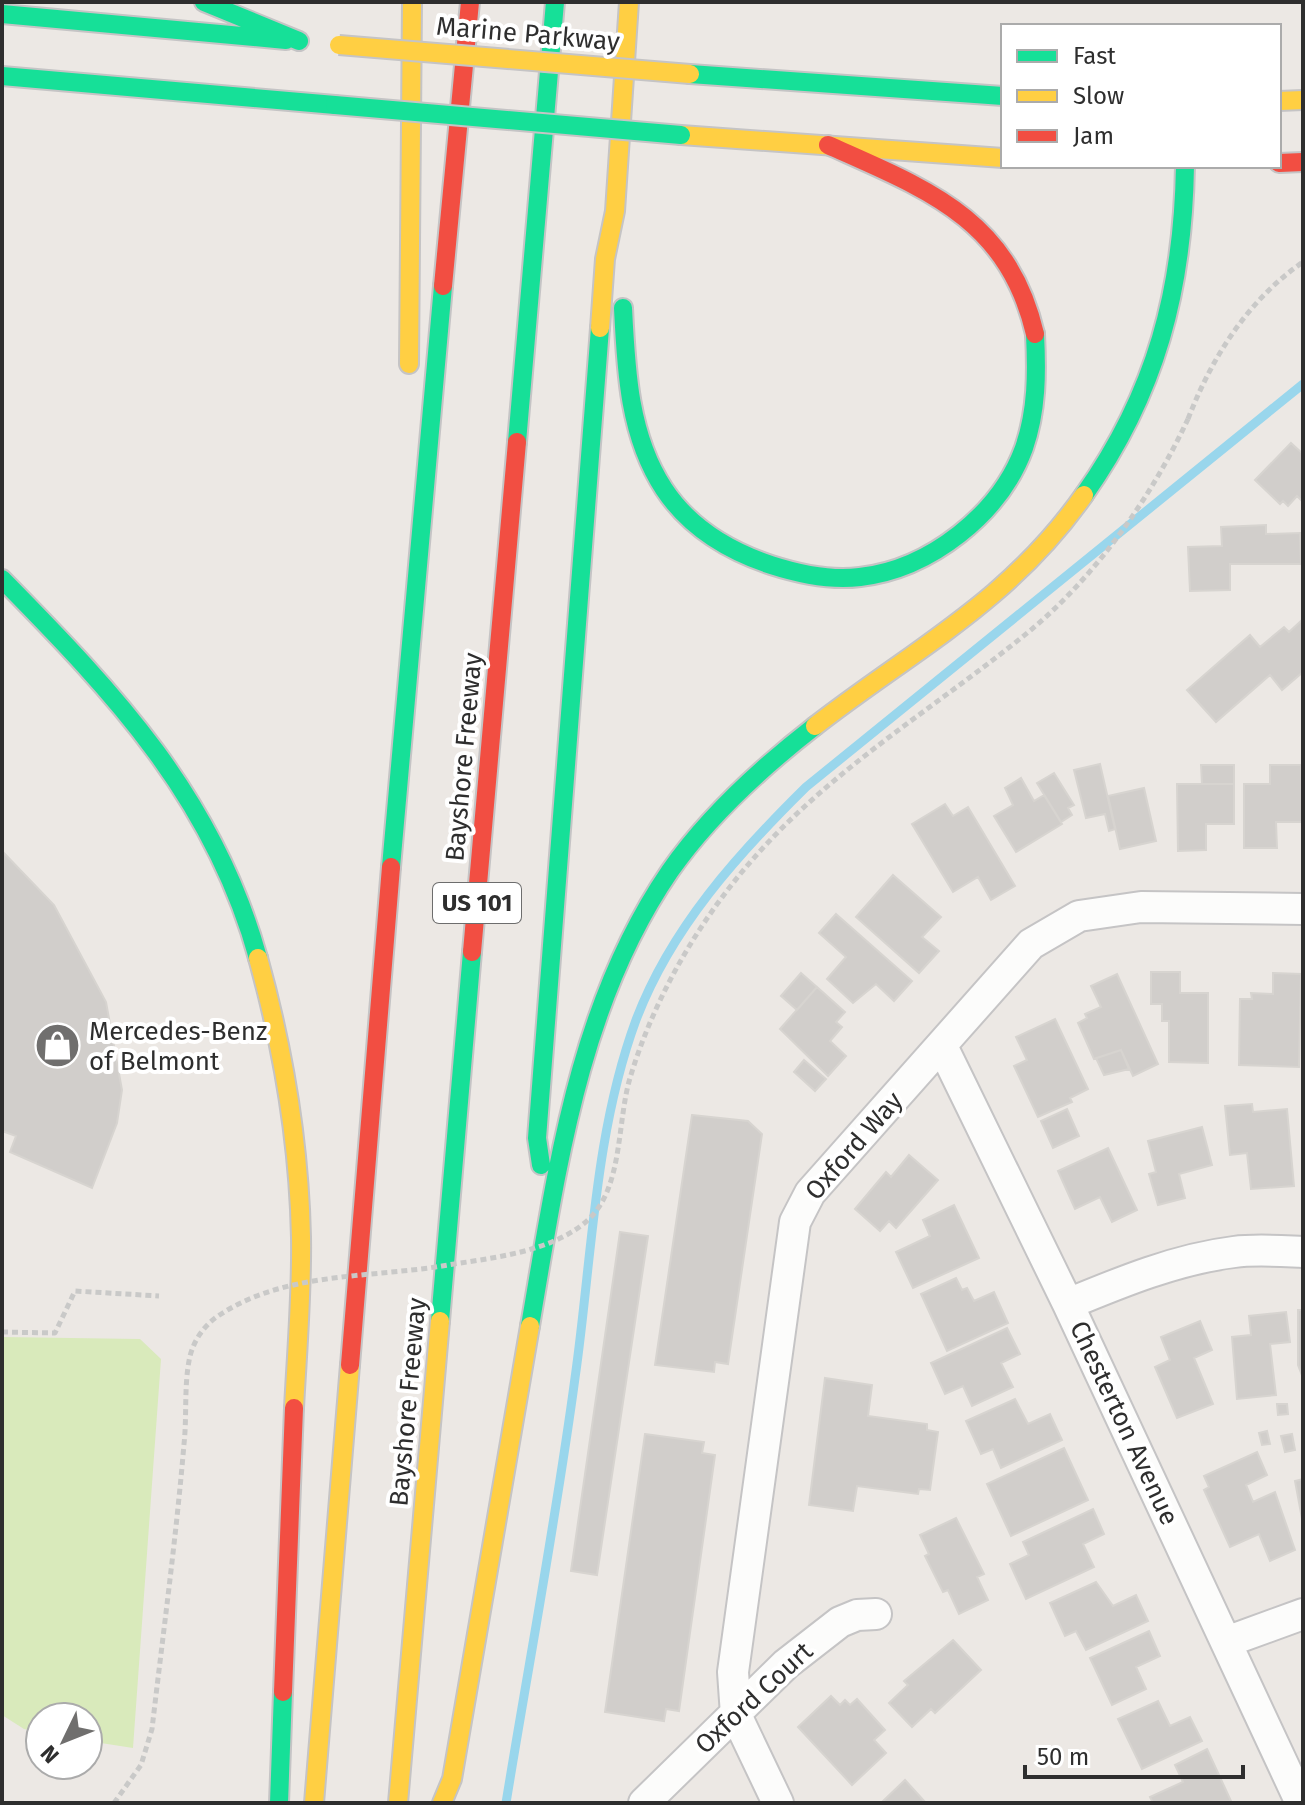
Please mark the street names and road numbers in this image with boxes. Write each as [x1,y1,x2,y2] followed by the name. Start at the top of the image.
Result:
[435,11,621,57] street label: Marine Parkway
[439,651,489,863] street label: Bayshore Freeway
[433,883,521,923] road number: US 101
[799,1086,909,1206] street label: Oxford Way
[383,1296,433,1508] street label: Bayshore Freeway
[1063,1316,1185,1530] street label: Chesterton Avenue
[689,1635,820,1760] street label: Oxford Court

